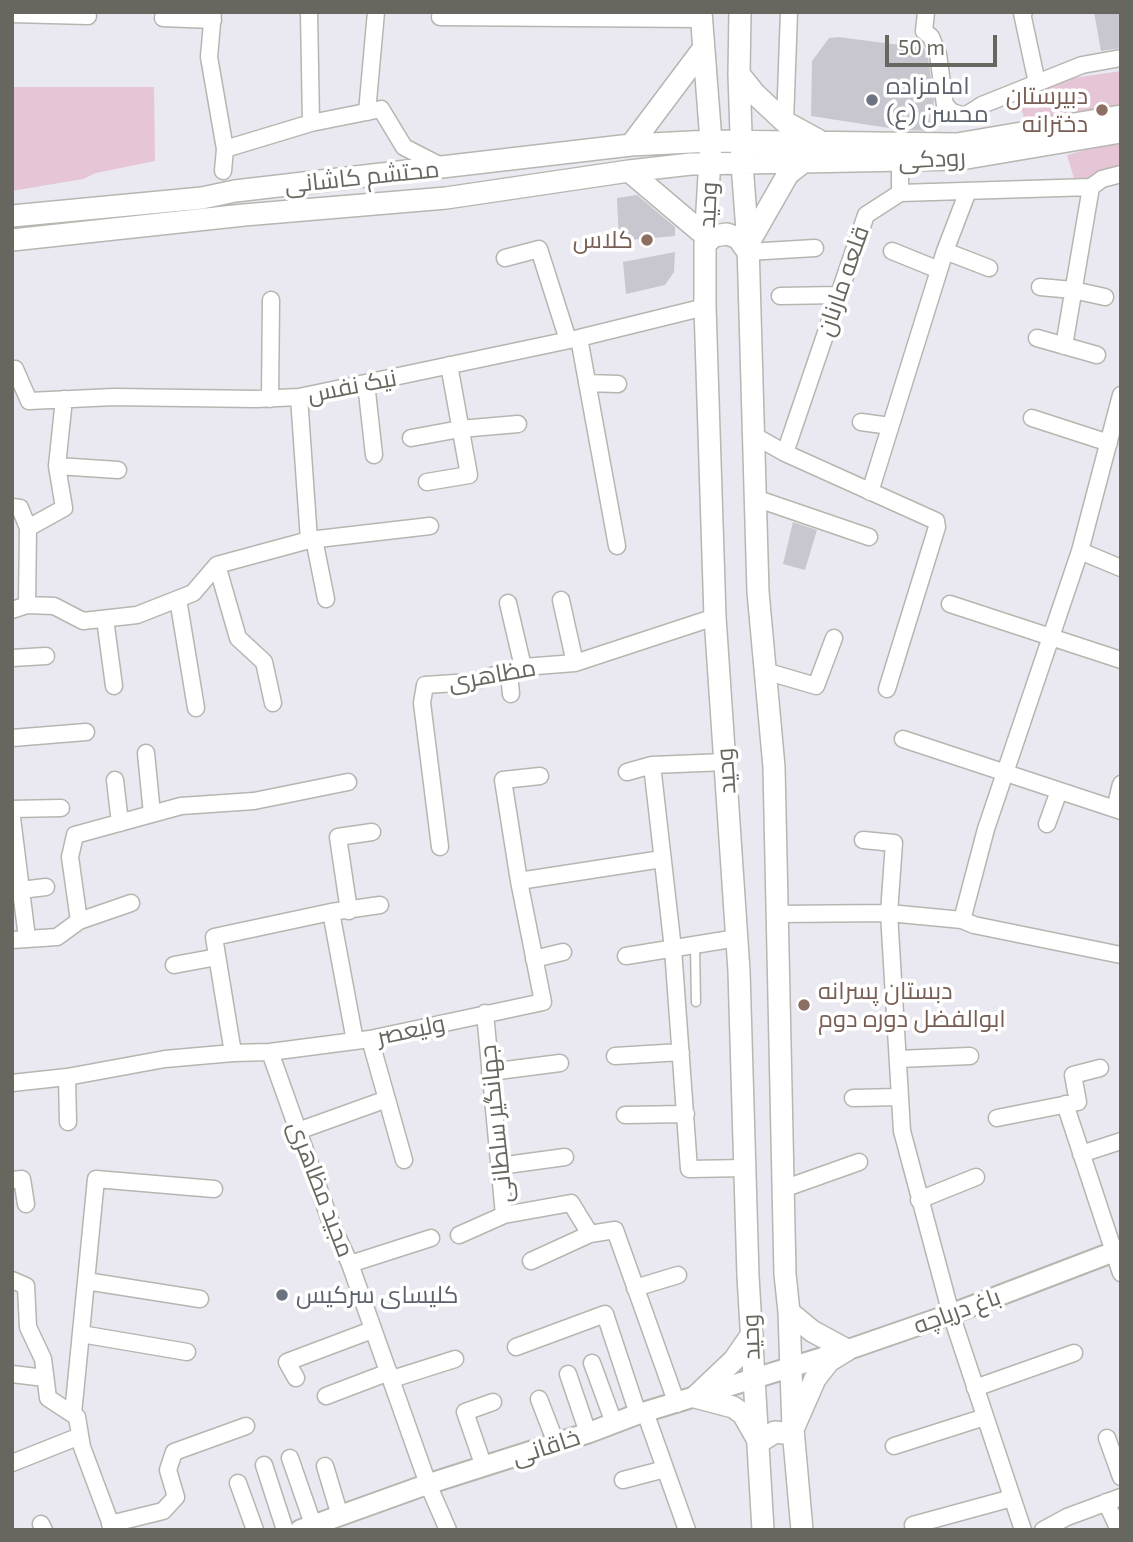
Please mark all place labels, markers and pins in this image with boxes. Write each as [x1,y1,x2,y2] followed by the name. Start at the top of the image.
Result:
[886,72,989,128] place label: امامزاده محسن (ع)
[1006,82,1088,138] place label: دبیرستان دخترانه
[864,92,880,108] marker: امامزاده محسن (ع)
[1094,102,1110,118] marker: دبیرستان دخترانه
[573,226,633,254] place label: کلاس
[639,232,655,248] marker: کلاس
[818,977,1006,1033] place label: دبستان پسرانه ابوالفضل دوره دوم
[796,997,812,1013] marker: دبستان پسرانه ابوالفضل دوره دوم
[296,1281,459,1309] place label: کلیسای سرکیس
[274,1287,290,1303] marker: کلیسای سرکیس

